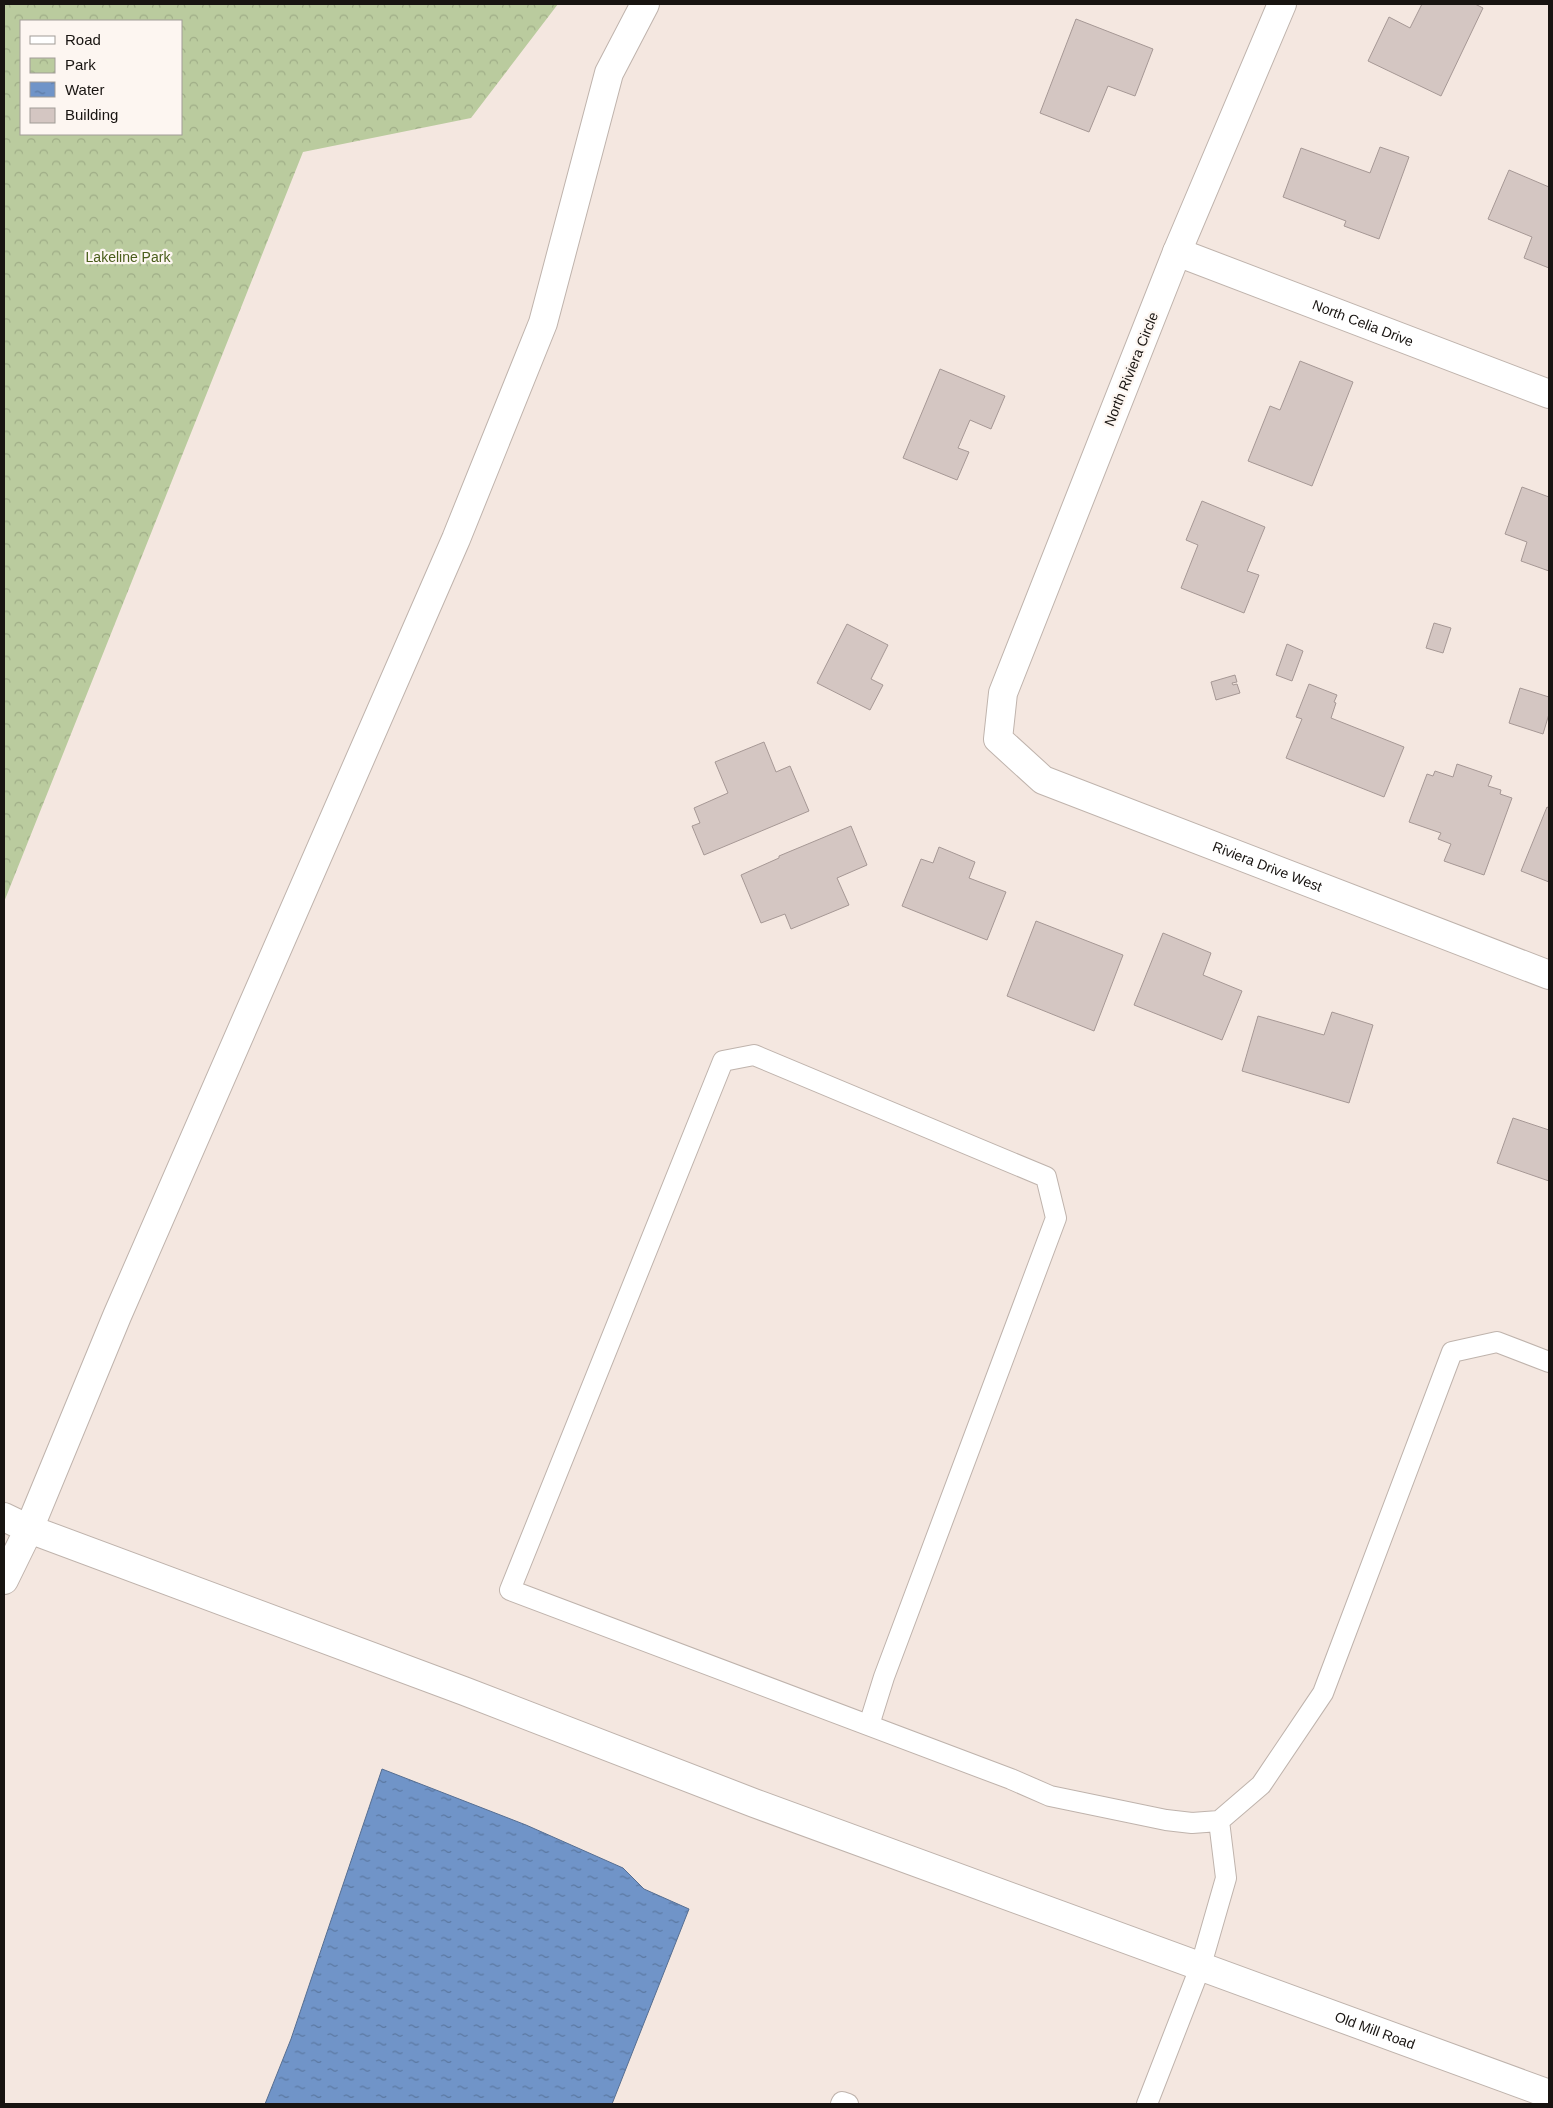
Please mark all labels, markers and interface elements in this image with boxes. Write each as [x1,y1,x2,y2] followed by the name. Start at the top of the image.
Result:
[20,20,182,135] legend
[65,31,101,48] text: Road
[65,56,96,73] text: Park
[65,81,104,98] text: Water
[65,106,118,123] text: Building
[86,249,171,265] park label: Lakeline Park
[1310,296,1416,350] street label: North Celia Drive
[1101,310,1161,428] street label: North Riviera Circle
[1210,838,1324,895] street label: Riviera Drive West
[1333,2008,1417,2052] street label: Old Mill Road

